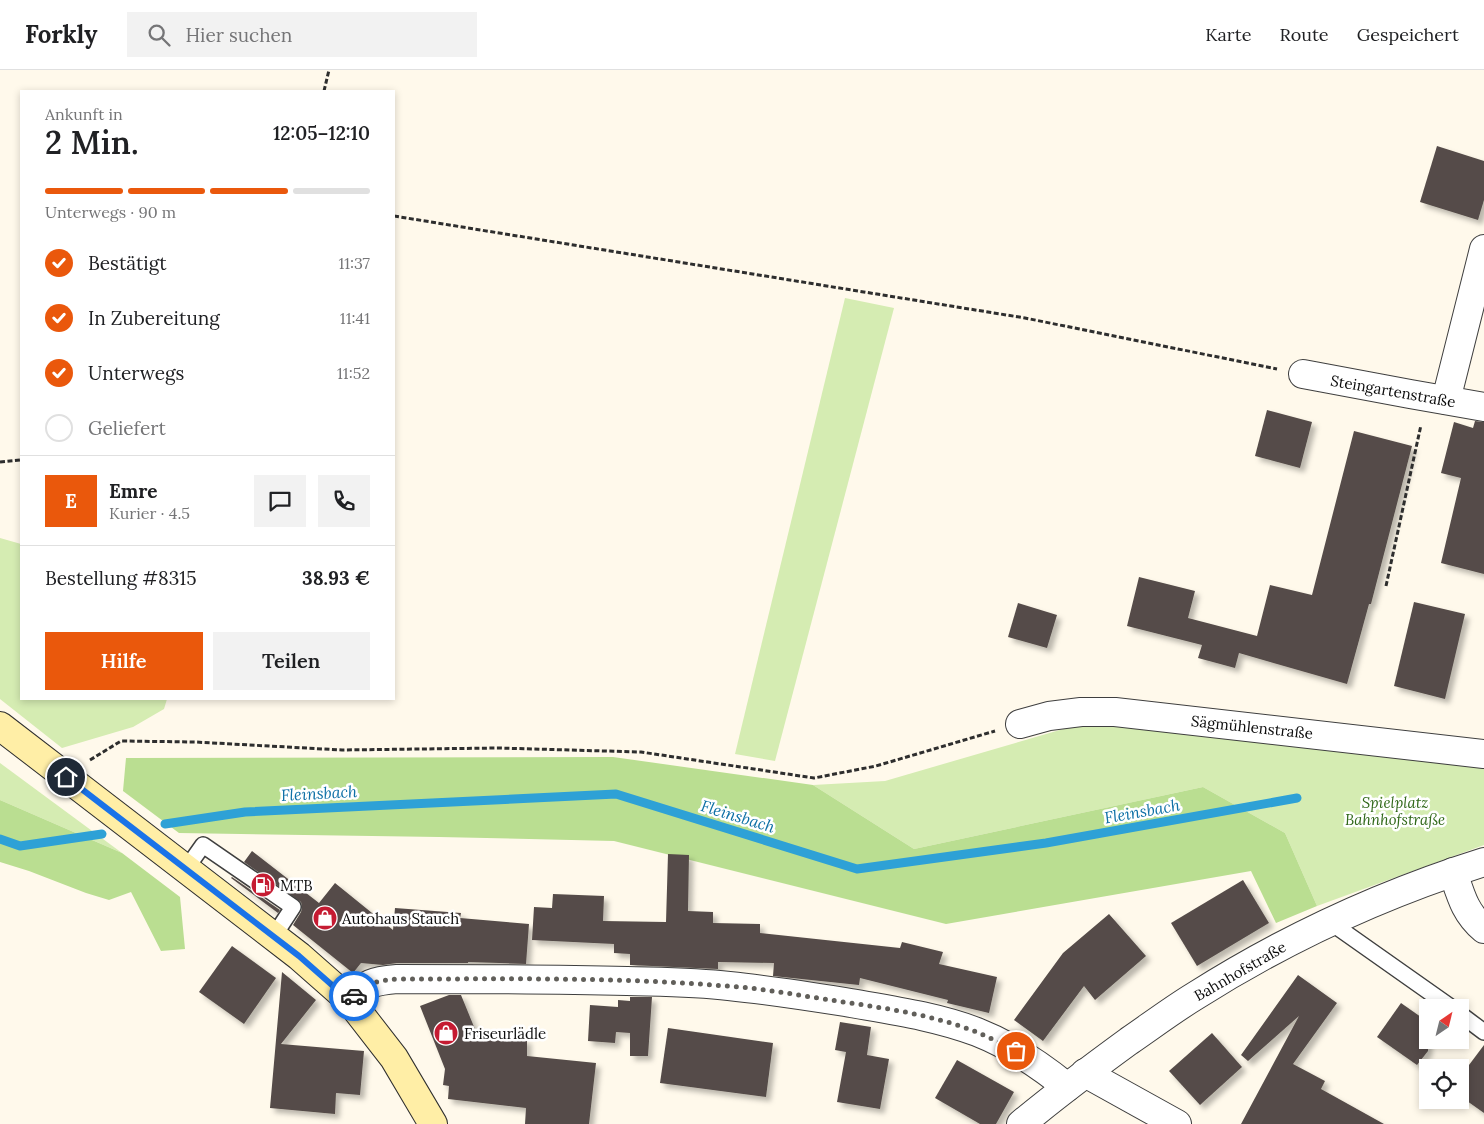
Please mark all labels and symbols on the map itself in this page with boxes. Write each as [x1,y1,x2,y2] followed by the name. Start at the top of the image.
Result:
[1329,371,1457,411] street label: Steingartenstraße
[1190,711,1314,743] street label: Sägmühlenstraße
[45,756,87,798] pin
[280,781,358,805] water label: Fleinsbach
[1345,793,1445,829] park label: Spielplatz Bahnhofstraße
[699,795,777,837] water label: Fleinsbach
[1103,795,1181,827] water label: Fleinsbach
[250,872,276,898] fuel station icon: MTB
[280,876,313,895] place label: MTB
[312,905,338,931] shop icon: Autohaus Stauch
[341,909,459,928] place label: Autohaus Stauch
[1191,937,1289,1005] street label: Bahnhofstraße
[329,971,379,1021] courier
[1419,999,1469,1049] north arrow
[433,1020,459,1046] shop icon: Friseurlädle
[464,1024,546,1043] place label: Friseurlädle
[995,1030,1037,1072] pin

